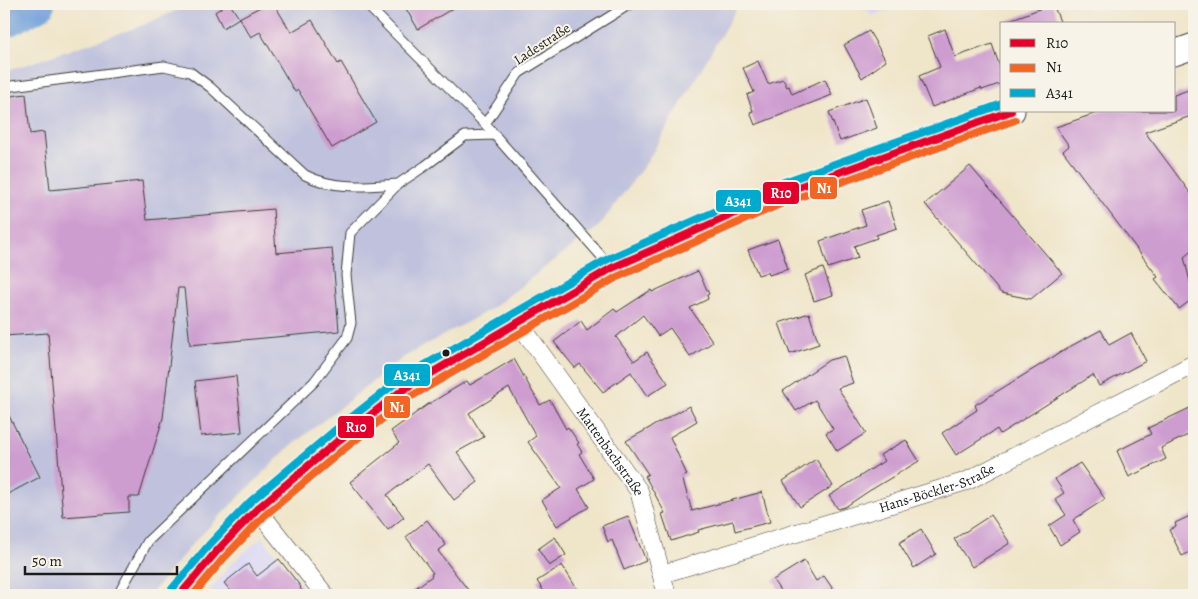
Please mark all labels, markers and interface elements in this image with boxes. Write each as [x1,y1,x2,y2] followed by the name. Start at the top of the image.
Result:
[510,19,574,69] street label: Ladestraße
[1000,22,1176,112] legend
[1046,33,1068,53] text: R10
[1046,57,1062,77] text: N1
[1045,83,1073,103] text: A341
[809,176,838,200] line badge: N1
[816,179,832,198] text: N1
[762,181,800,205] line badge: R10
[770,184,792,203] text: R10
[715,189,762,213] line badge: A341
[724,192,751,211] text: A341
[441,348,451,358] unlabelled marker
[383,363,431,387] line badge: A341
[393,366,420,385] text: A341
[383,395,411,419] line badge: N1
[389,398,405,417] text: N1
[573,403,649,497] street label: Mattenbachstraße
[337,415,375,439] line badge: R10
[345,418,367,437] text: R10
[877,459,998,517] street label: Hans-Böckler-Straße
[25,544,178,576] scale bar
[32,551,62,571] text: 50 m

